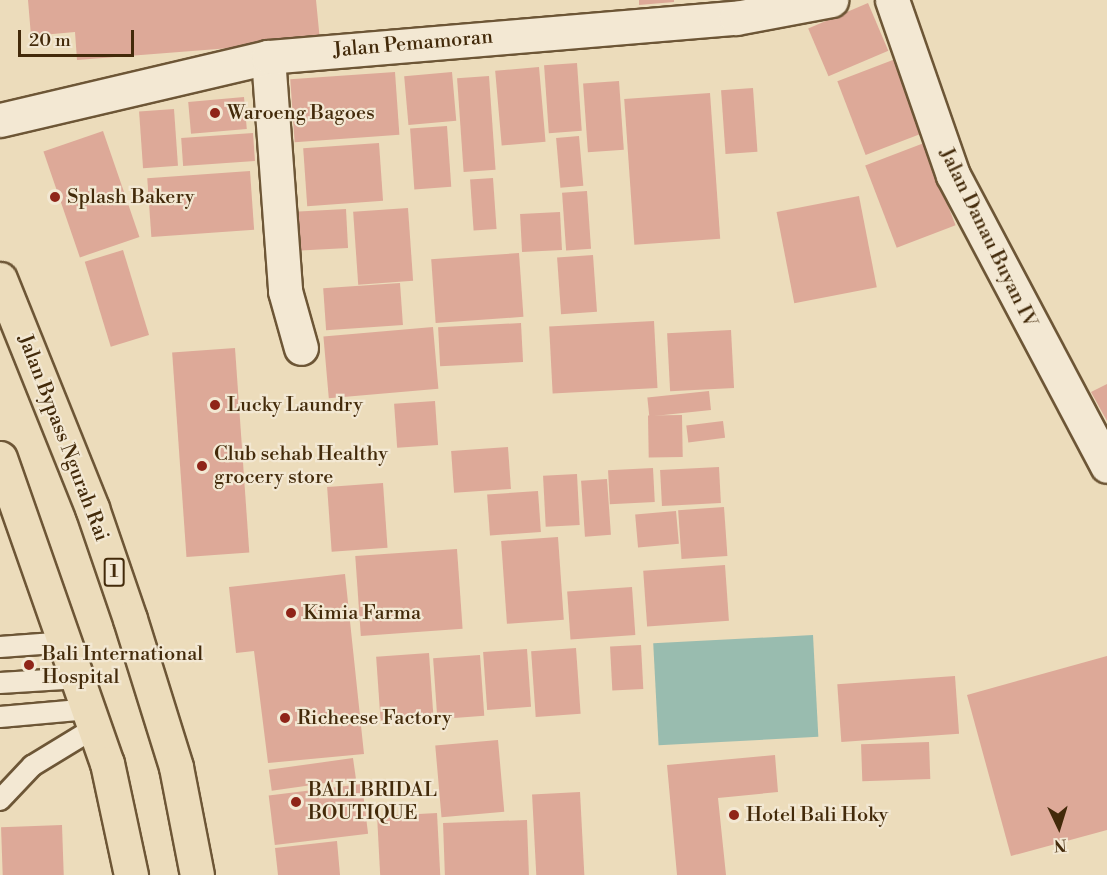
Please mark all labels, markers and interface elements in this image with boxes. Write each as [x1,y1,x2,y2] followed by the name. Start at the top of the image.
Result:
[21,18,136,56] scale bar
[332,25,494,63] street label: Jalan Pemamoran
[29,29,71,52] text: 20 m
[227,101,375,125] place label: Waroeng Bagoes
[208,106,222,120] marker: Waroeng Bagoes
[934,144,1042,332] street label: Jalan Danau Buyan IV
[67,185,195,209] place label: Splash Bakery
[48,190,62,204] marker: Splash Bakery
[12,331,114,545] street label: Jalan Bypass Ngurah Rai
[227,393,363,417] place label: Lucky Laundry
[208,398,222,412] marker: Lucky Laundry
[214,442,388,489] place label: Club sehab Healthy grocery store
[195,459,209,473] marker: Club sehab Healthy grocery store
[104,557,124,587] road number: 1
[303,601,421,625] place label: Kimia Farma
[284,606,298,620] marker: Kimia Farma
[42,642,203,689] place label: Bali International Hospital
[20,656,38,674] marker: Bali International Hospital
[297,706,452,730] place label: Richeese Factory
[278,711,292,725] marker: Richeese Factory
[308,778,437,825] place label: BALI BRIDAL BOUTIQUE
[289,795,303,809] marker: BALI BRIDAL BOUTIQUE
[1029,797,1089,857] north arrow
[746,803,888,827] place label: Hotel Bali Hoky
[727,808,741,822] marker: Hotel Bali Hoky
[1053,835,1067,855] text: N

